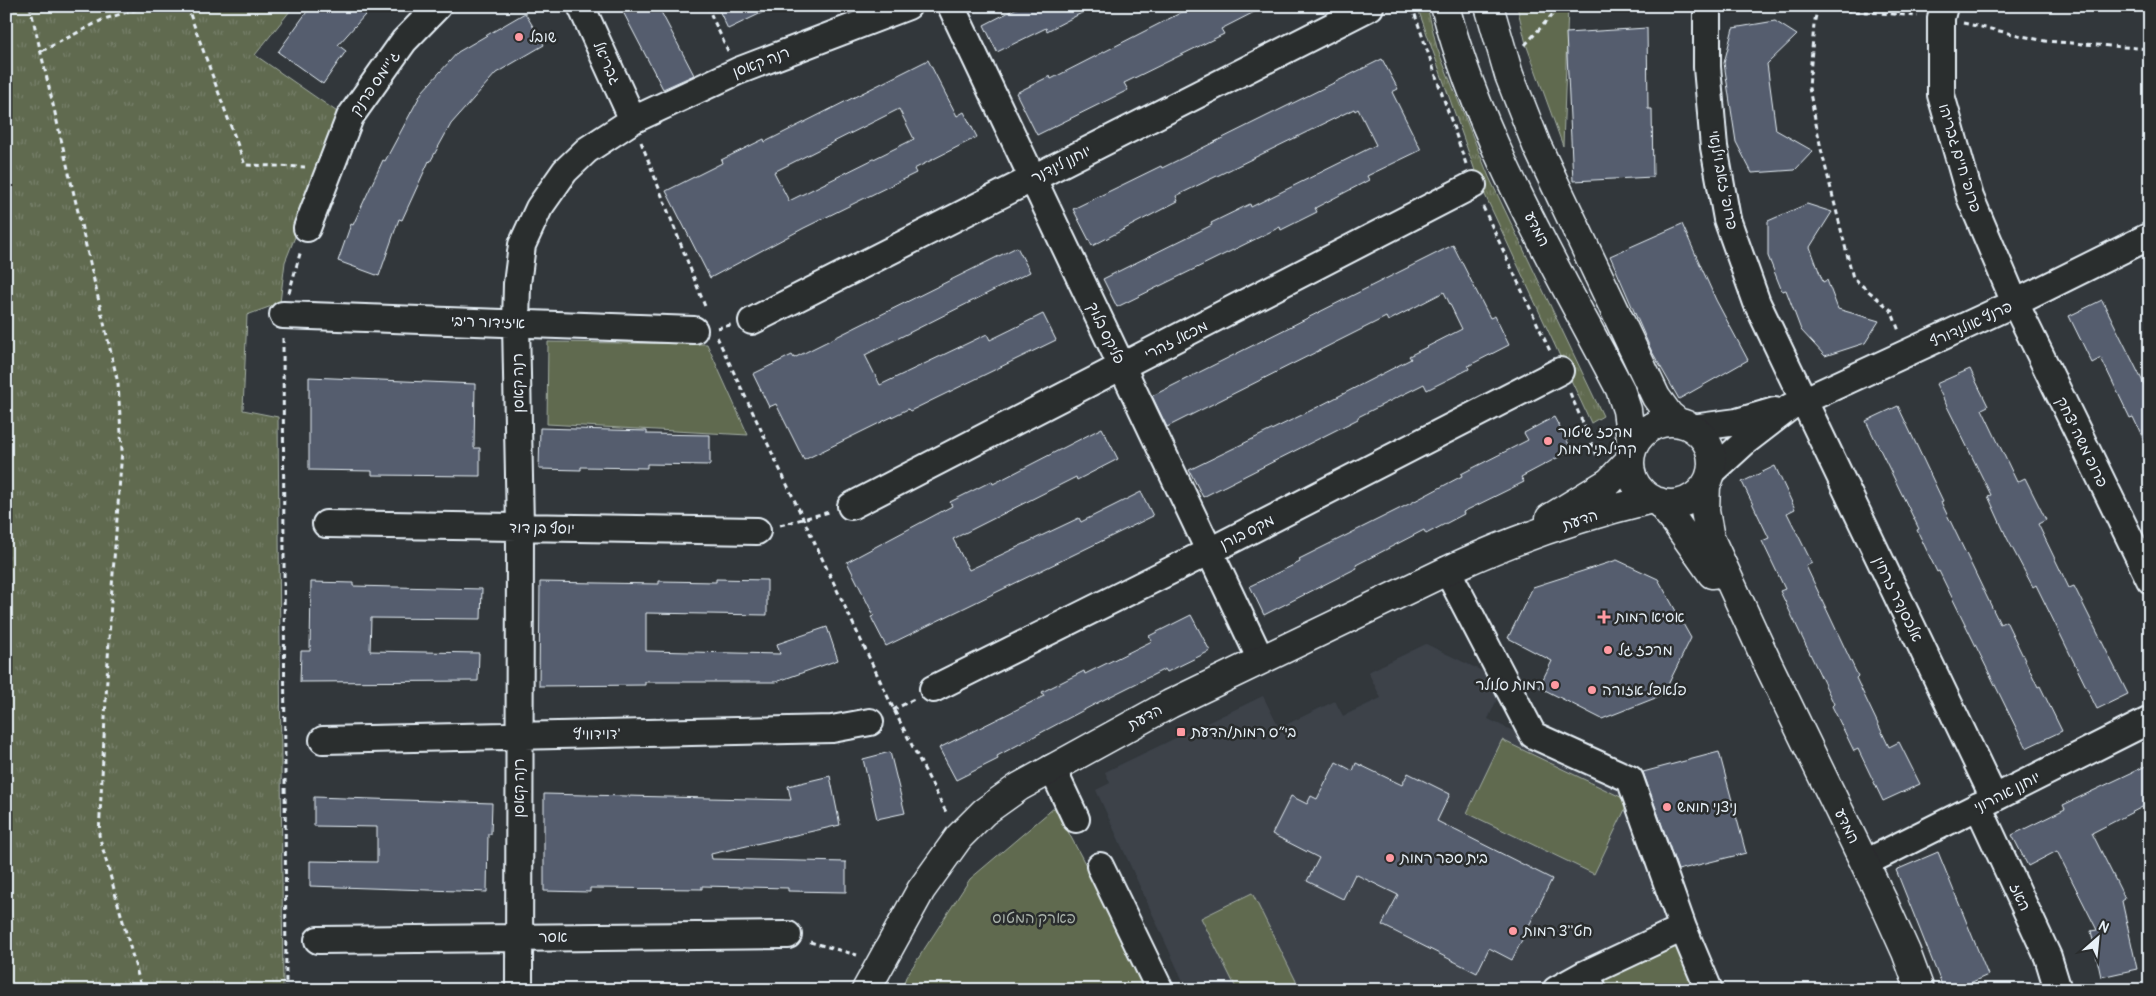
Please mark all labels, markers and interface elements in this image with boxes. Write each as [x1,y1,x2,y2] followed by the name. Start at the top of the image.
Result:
[529,28,557,47] place label: שובל
[513,31,525,43] marker: שובל
[589,39,624,88] street label: גבריאל
[730,43,792,82] street label: רנה קאסן
[346,47,405,119] street label: ג'יימס פרנק
[1934,101,1985,215] street label: פרופ' חיים גבריהו
[1704,129,1741,231] street label: פרופ' זאב וילנאי
[1028,141,1094,188] street label: יוחנן לינדנר
[1520,209,1553,250] street label: המדע
[1927,297,2016,352] street label: פרנץ אולנדורף
[1082,299,1129,367] street label: פליקס בלוך
[450,312,526,333] street label: איזידור ריבי
[1141,316,1211,364] street label: מכאל זהרי
[508,353,529,413] street label: רנה קאסן
[2051,394,2112,490] street label: פרופ משה יצחק
[1557,423,1637,459] place label: מרכז שיטור קהילתי רמות
[1542,435,1554,447] marker: מרכז שיטור קהילתי רמות
[1559,506,1600,535] street label: הדעת
[1217,511,1278,554] street label: מקס בורן
[509,518,575,539] street label: יוסף בן דוד
[1869,553,1926,645] street label: אלכסנדר זרחין
[1614,608,1685,627] place label: אסיא רמות
[1597,610,1611,624] marker: אסיא רמות
[1618,641,1673,660] place label: מרכז גל
[1602,644,1614,656] marker: מרכז גל
[1476,676,1545,695] place label: רמות סלולר
[1549,679,1561,691] marker: רמות סלולר
[1602,681,1687,700] place label: פלאפל אזורה
[1586,684,1598,696] marker: פלאפל אזורה
[1124,701,1166,735] street label: הדעת
[1190,723,1296,742] place label: בי״ס רמות/הדעת
[573,725,621,744] street label: דוידוויץ'
[1175,726,1187,738] marker: בי״ס רמות/הדעת
[510,758,529,818] street label: רנה קאסן
[1971,768,2044,817] street label: יוחנן אהרוני
[1677,798,1737,817] place label: ניצני חומש
[1661,801,1673,813] marker: ניצני חומש
[1830,806,1863,847] street label: המדע
[1399,849,1488,868] place label: בית ספר רמות
[1384,852,1396,864] marker: בית ספר רמות
[2005,880,2034,914] street label: האז
[992,909,1076,928] park label: פארק המטוס
[2074,914,2124,964] north arrow
[2096,917,2112,937] text: N
[1522,922,1592,941] place label: חט''צ רמות
[1507,925,1519,937] marker: חט''צ רמות
[539,928,567,947] street label: אסר

